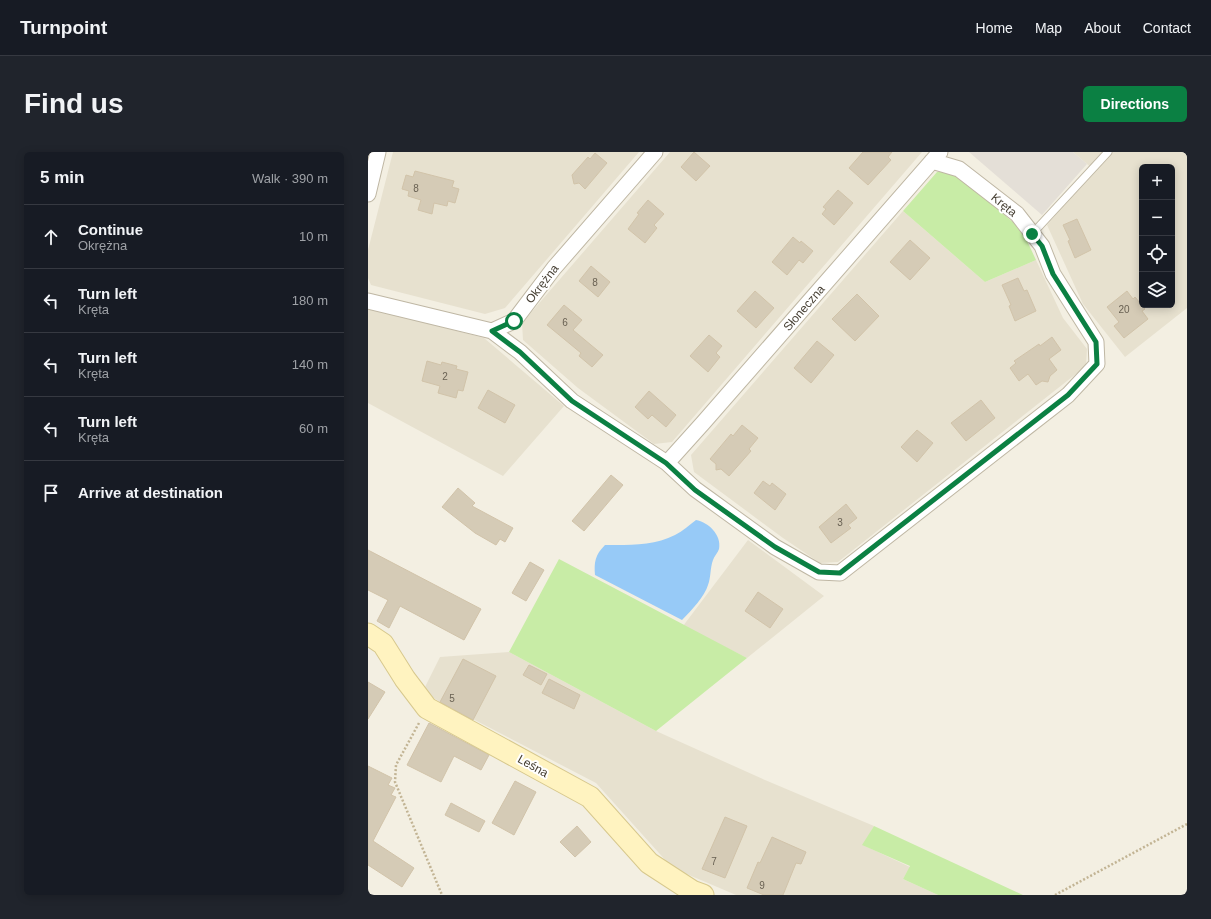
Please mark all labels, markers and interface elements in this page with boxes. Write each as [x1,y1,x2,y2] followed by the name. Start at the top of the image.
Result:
[20,17,107,38] text: Turnpoint
[976,20,1013,36] text: Home
[1035,20,1062,36] text: Map
[1084,20,1121,36] text: About
[1143,20,1191,36] text: Contact
[1083,86,1187,122] button: Directions
[24,88,124,119] text: Find us
[1139,164,1175,308] map controls
[1139,164,1175,200] button: +
[40,168,84,187] text: 5 min
[252,171,328,186] text: Walk · 390 m
[413,183,419,194] house number: 8
[988,191,1020,220] street label: Kręta
[1139,200,1175,236] button: −
[78,221,143,238] text: Continue
[1023,225,1041,243] route end
[40,226,62,248] icon: ahead
[299,229,328,244] text: 10 m
[1139,236,1175,272] button: locate
[78,238,127,253] text: Okrężna
[523,262,562,306] street label: Okrężna
[1139,272,1175,308] button: layers
[592,277,598,288] house number: 8
[780,282,828,334] street label: Słoneczna
[78,285,137,302] text: Turn left
[40,290,62,312] icon: left
[292,293,328,308] text: 180 m
[78,302,109,317] text: Kręta
[1118,304,1130,315] house number: 20
[505,312,523,330] route start
[562,317,568,328] house number: 6
[78,349,137,366] text: Turn left
[40,354,62,376] icon: left
[292,357,328,372] text: 140 m
[78,366,109,381] text: Kręta
[442,371,448,382] house number: 2
[78,413,137,430] text: Turn left
[40,418,62,440] icon: left
[299,421,328,436] text: 60 m
[78,430,109,445] text: Kręta
[40,482,62,504] icon: arrive
[78,484,223,501] text: Arrive at destination
[837,517,843,528] house number: 3
[449,693,455,704] house number: 5
[515,752,551,780] street label: Leśna
[711,856,717,867] house number: 7
[759,880,765,891] house number: 9

